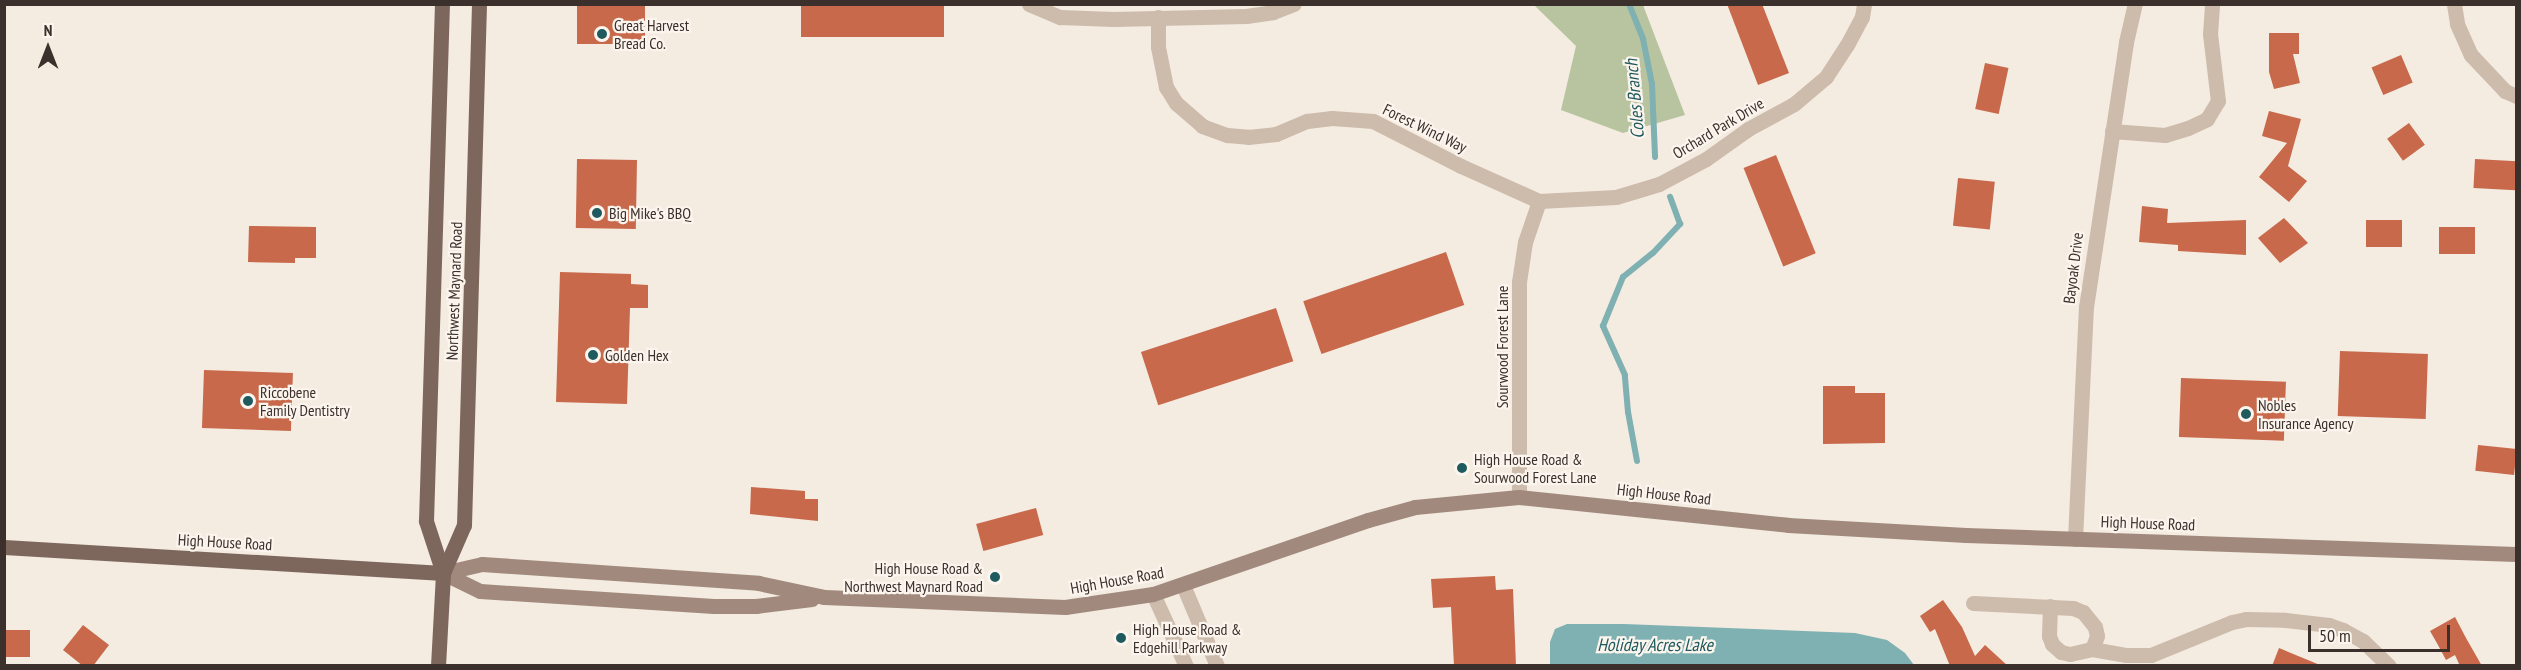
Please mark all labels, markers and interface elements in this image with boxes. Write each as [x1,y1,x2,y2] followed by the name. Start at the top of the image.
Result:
[614,15,689,53] place label: Great Harvest Bread Co.
[18,18,78,78] north arrow
[44,20,52,40] text: N
[595,27,609,41] marker: Great Harvest Bread Co.
[1621,58,1649,140] water label: Coles Branch
[1669,93,1767,163] street label: Orchard Park Drive
[1379,99,1471,157] street label: Forest Wind Way
[609,203,691,223] place label: Big Mike's BBQ
[590,206,604,220] marker: Big Mike's BBQ
[442,221,466,361] street label: Northwest Maynard Road
[2059,231,2087,305] street label: Bayoak Drive
[1492,286,1512,408] street label: Sourwood Forest Lane
[605,345,669,365] place label: Golden Hex
[586,348,600,362] marker: Golden Hex
[260,382,350,420] place label: Riccobene Family Dentistry
[241,394,255,408] marker: Riccobene Family Dentistry
[2258,395,2354,433] place label: Nobles Insurance Agency
[2239,407,2253,421] marker: Nobles Insurance Agency
[1474,449,1597,487] place label: High House Road & Sourwood Forest Lane
[1455,461,1469,475] marker: High House Road & Sourwood Forest Lane
[1616,480,1712,508] street label: High House Road
[2100,512,2196,534] street label: High House Road
[177,530,273,554] street label: High House Road
[844,558,983,596] place label: High House Road & Northwest Maynard Road
[1069,562,1165,598] street label: High House Road
[988,570,1002,584] marker: High House Road & Northwest Maynard Road
[2311,613,2454,651] scale bar
[1133,619,1241,657] place label: High House Road & Edgehill Parkway
[2319,624,2351,647] text: 50 m
[1114,631,1128,645] marker: High House Road & Edgehill Parkway
[1597,634,1713,656] water label: Holiday Acres Lake

